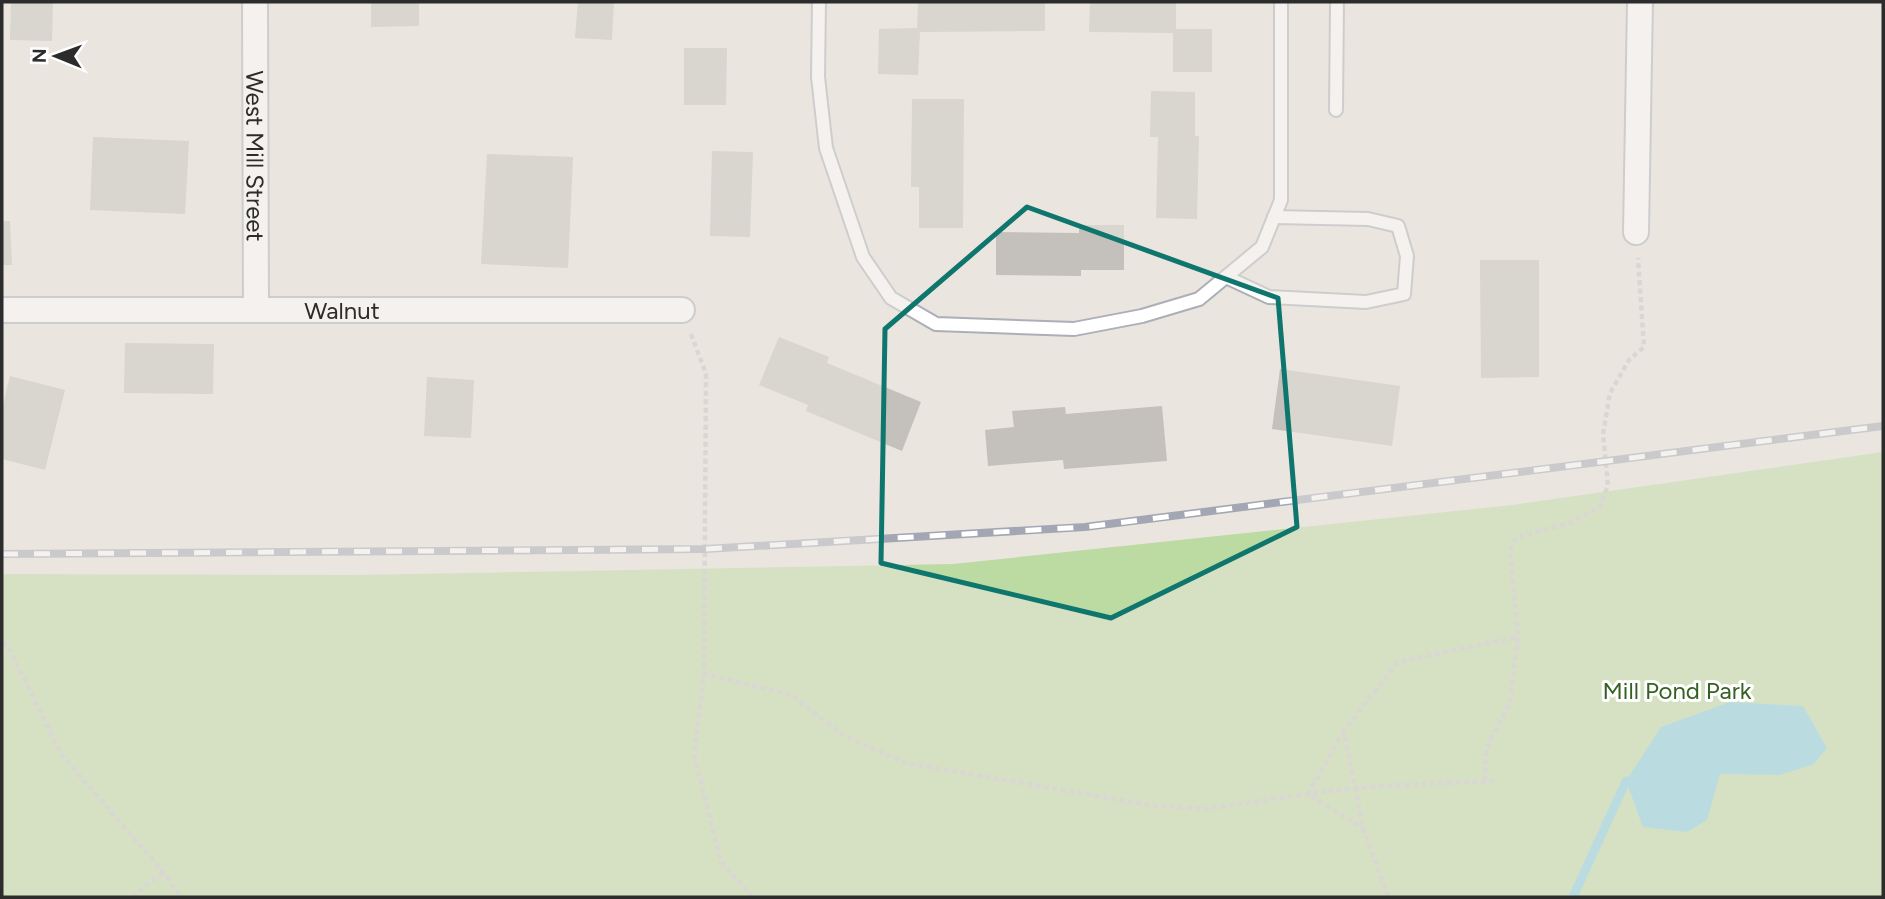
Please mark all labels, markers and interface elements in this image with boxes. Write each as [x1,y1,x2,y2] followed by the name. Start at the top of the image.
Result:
[21,21,91,91] north arrow
[28,48,51,63] text: N
[241,70,270,242] street label: West Mill Street
[304,296,380,325] street label: Walnut
[1603,676,1752,705] park label: Mill Pond Park

